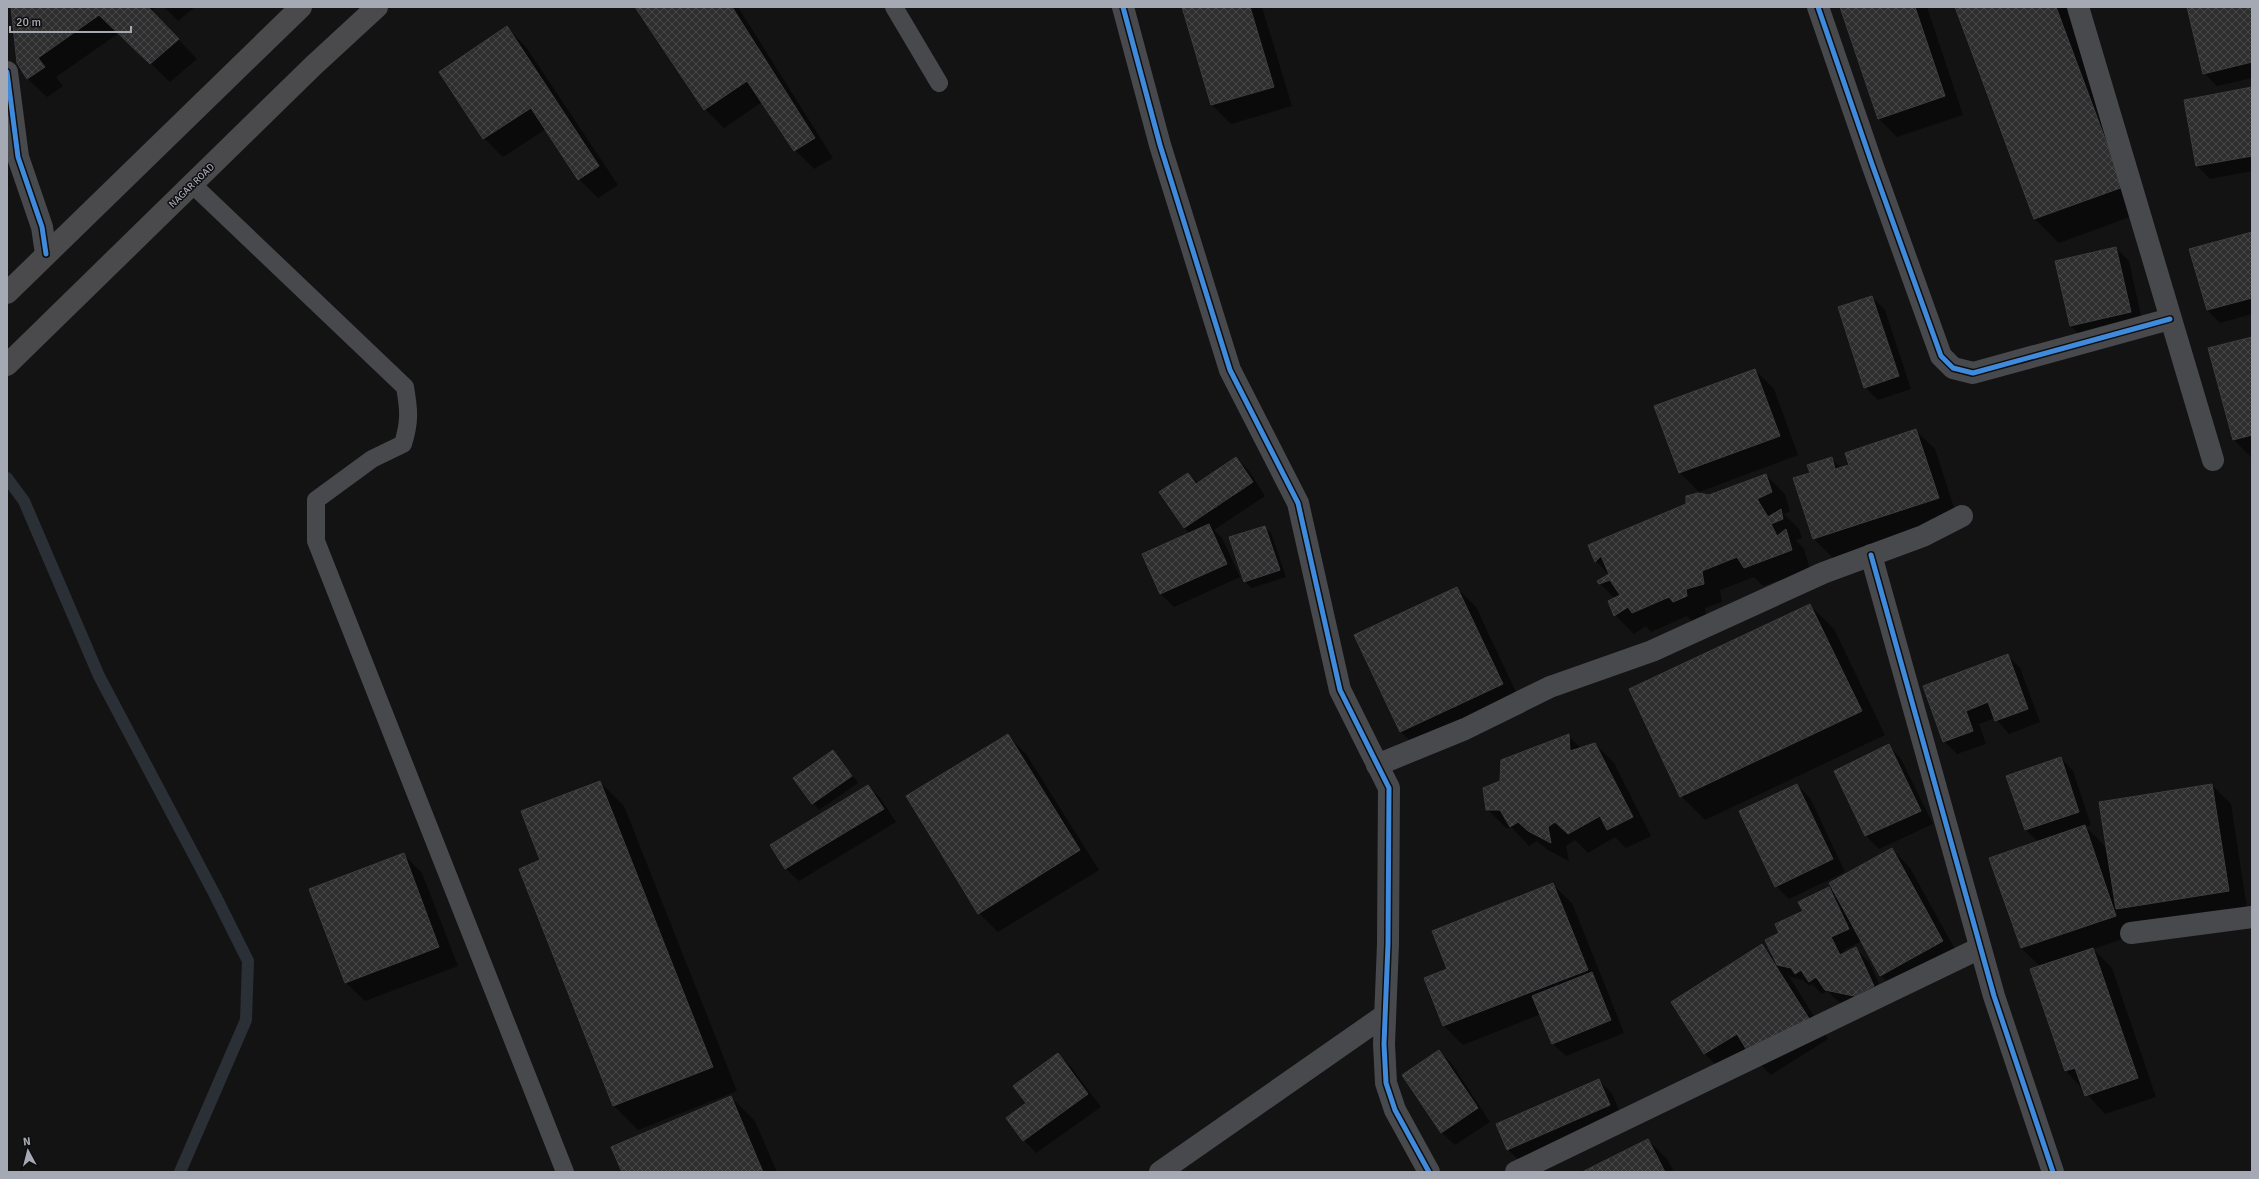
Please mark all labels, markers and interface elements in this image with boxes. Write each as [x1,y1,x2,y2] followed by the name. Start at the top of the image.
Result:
[10,8,131,34] scale bar
[16,15,41,30] text: 20 m
[167,161,217,210] street label: NAGAR ROAD
[8,1131,48,1171] north arrow
[22,1135,31,1148] text: N

